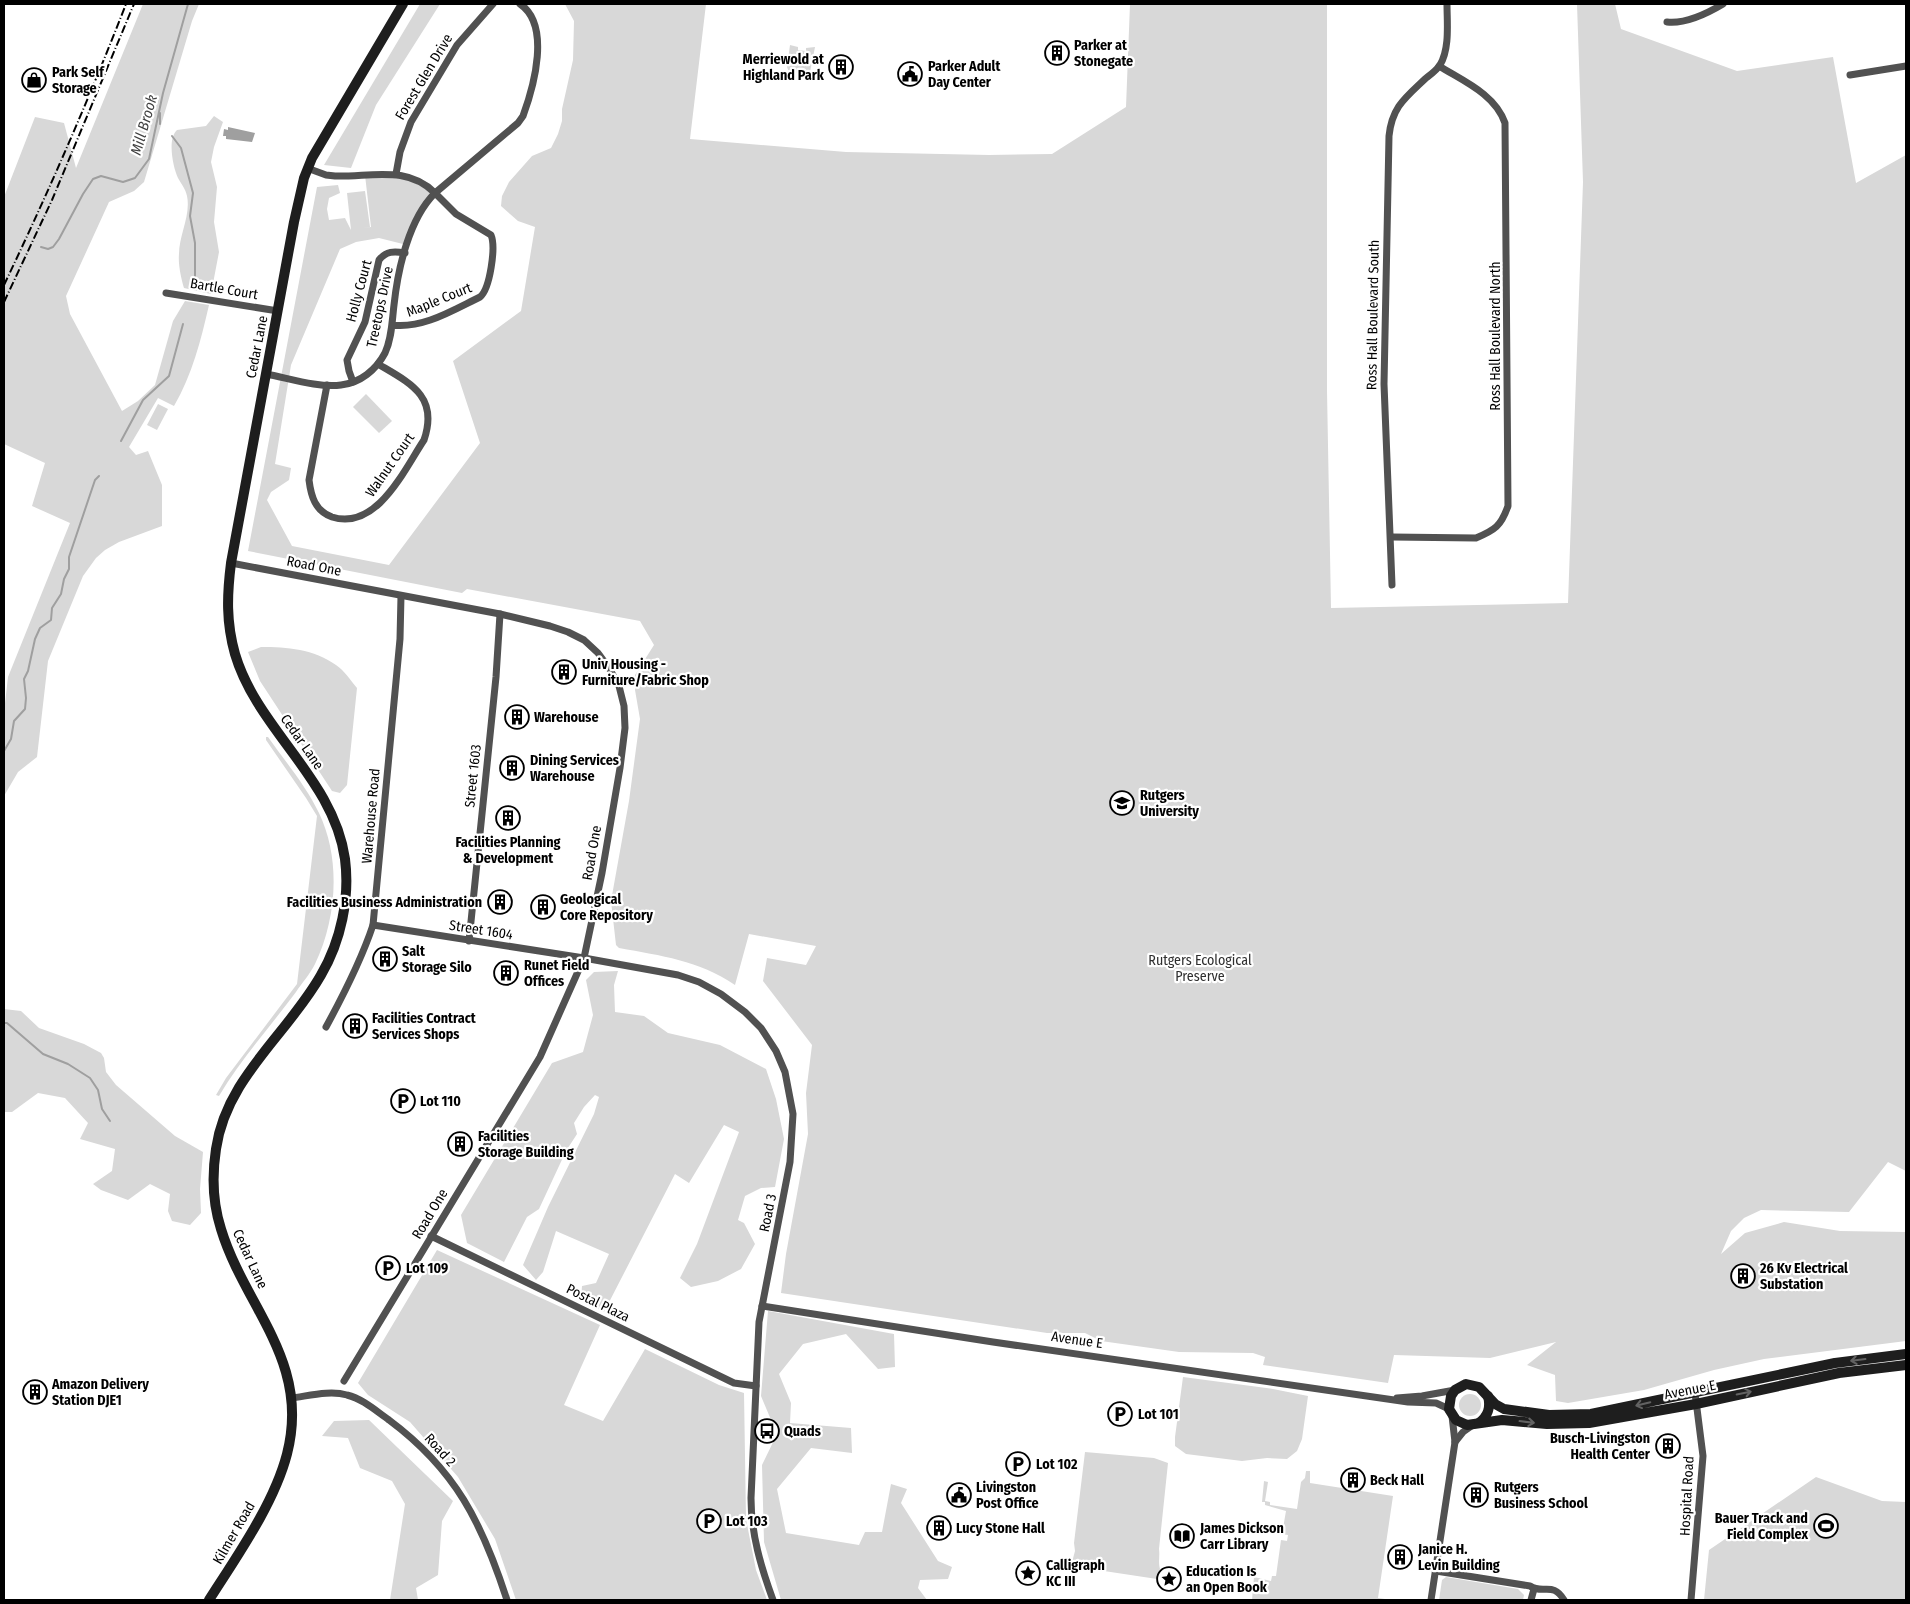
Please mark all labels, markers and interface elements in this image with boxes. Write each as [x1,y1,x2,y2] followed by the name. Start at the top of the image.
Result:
[392,31,456,123] street label: Forest Glen Drive
[1074,37,1133,70] place label: Parker at Stonegate
[1044,40,1070,66] building icon: Parker at Stonegate
[743,51,825,84] place label: Merriewold at Highland Park
[828,54,854,80] building icon: Merriewold at Highland Park
[928,58,1001,91] place label: Parker Adult Day Center
[897,61,923,87] public building icon: Parker Adult Day Center
[52,64,105,97] place label: Park Self Storage
[21,67,47,93] shop icon: Park Self Storage
[127,92,161,157] water label: Mill Brook
[1363,240,1383,390] street label: Ross Hall Boulevard South
[343,258,376,324] street label: Holly Court
[1487,261,1504,411] street label: Ross Hall Boulevard North
[363,265,397,349] street label: Treetops Drive
[189,275,260,303] street label: Bartle Court
[404,279,475,321] street label: Maple Court
[243,314,271,380] street label: Cedar Lane
[362,429,418,500] street label: Walnut Court
[285,552,343,580] street label: Road One
[582,656,709,689] place label: Univ Housing - Furniture/Fabric Shop
[551,659,577,685] building icon: Univ Housing - Furniture/Fabric Shop
[504,704,530,730] building icon: Warehouse
[534,709,598,726] place label: Warehouse
[277,711,327,773] street label: Cedar Lane
[461,743,485,809] street label: Street 1603
[530,752,619,785] place label: Dining Services Warehouse
[499,755,525,781] building icon: Dining Services Warehouse
[358,768,384,864] street label: Warehouse Road
[1140,787,1199,820] place label: Rutgers University
[1109,790,1135,816] school or university icon: Rutgers University
[495,805,521,831] building icon: Facilities Planning & Development
[579,824,605,882] street label: Road One
[456,834,561,867] place label: Facilities Planning & Development
[487,889,513,915] building icon: Facilities Business Administration
[560,891,653,924] place label: Geological Core Repository
[287,894,482,911] place label: Facilities Business Administration
[530,894,556,920] building icon: Geological Core Repository
[448,917,514,943] street label: Street 1604
[402,943,472,976] place label: Salt Storage Silo
[372,946,398,972] building icon: Salt Storage Silo
[1148,952,1252,985] park label: Rutgers Ecological Preserve
[524,957,589,990] place label: Runet Field Offices
[493,960,519,986] building icon: Runet Field Offices
[372,1010,477,1043] place label: Facilities Contract Services Shops
[342,1013,368,1039] building icon: Facilities Contract Services Shops
[390,1088,416,1114] parking icon: Lot 110
[420,1093,461,1110] place label: Lot 110
[478,1128,574,1161] place label: Facilities Storage Building
[447,1131,473,1157] building icon: Facilities Storage Building
[408,1186,452,1242] street label: Road One
[756,1192,780,1234] street label: Road 3
[229,1227,271,1291] street label: Cedar Lane
[375,1255,401,1281] parking icon: Lot 109
[406,1260,448,1277] place label: Lot 109
[1759,1260,1848,1293] place label: 26 Kv Electrical Substation
[1730,1263,1756,1289] building icon: 26 Kv Electrical Substation
[564,1280,633,1326] street label: Postal Plaza
[1050,1328,1104,1352] street label: Avenue E
[1850,1355,1866,1365] one-way arrow
[51,1376,149,1409] place label: Amazon Delivery Station DJE1
[1663,1377,1718,1403] street label: Avenue E
[22,1379,48,1405] building icon: Amazon Delivery Station DJE1
[1735,1388,1751,1397] one-way arrow
[1635,1399,1651,1409] one-way arrow
[1107,1401,1133,1427] parking icon: Lot 101
[1138,1406,1179,1423] place label: Lot 101
[1519,1417,1535,1427] one-way arrow
[754,1418,780,1444] bus stop icon: Quads
[784,1423,821,1440] place label: Quads
[421,1430,459,1470] street label: Road 2
[1550,1430,1651,1463] place label: Busch-Livingston Health Center
[1655,1433,1681,1459] building icon: Busch-Livingston Health Center
[1005,1451,1031,1477] parking icon: Lot 102
[1036,1456,1078,1473] place label: Lot 102
[1676,1456,1698,1536] street label: Hospital Road
[1340,1467,1366,1493] building icon: Beck Hall
[1370,1472,1424,1489] place label: Beck Hall
[976,1479,1039,1512] place label: Livingston Post Office
[1494,1479,1588,1512] place label: Rutgers Business School
[946,1482,972,1508] public building icon: Livingston Post Office
[1463,1482,1489,1508] building icon: Rutgers Business School
[209,1499,259,1567] street label: Kilmer Road
[696,1508,722,1534] parking icon: Lot 103
[1715,1510,1808,1543] place label: Bauer Track and Field Complex
[726,1513,768,1530] place label: Lot 103
[1813,1513,1839,1539] sports icon: Bauer Track and Field Complex
[926,1515,952,1541] building icon: Lucy Stone Hall
[956,1520,1045,1537] place label: Lucy Stone Hall
[1199,1520,1284,1553] place label: James Dickson Carr Library
[1169,1523,1195,1549] library icon: James Dickson Carr Library
[1417,1541,1500,1574] place label: Janice H. Levin Building
[1387,1544,1413,1570] building icon: Janice H. Levin Building
[1046,1557,1105,1590] place label: Calligraph KC III
[1015,1560,1041,1586] place icon: Calligraph KC III
[1186,1563,1268,1596] place label: Education Is an Open Book
[1156,1566,1182,1592] place icon: Education Is an Open Book

